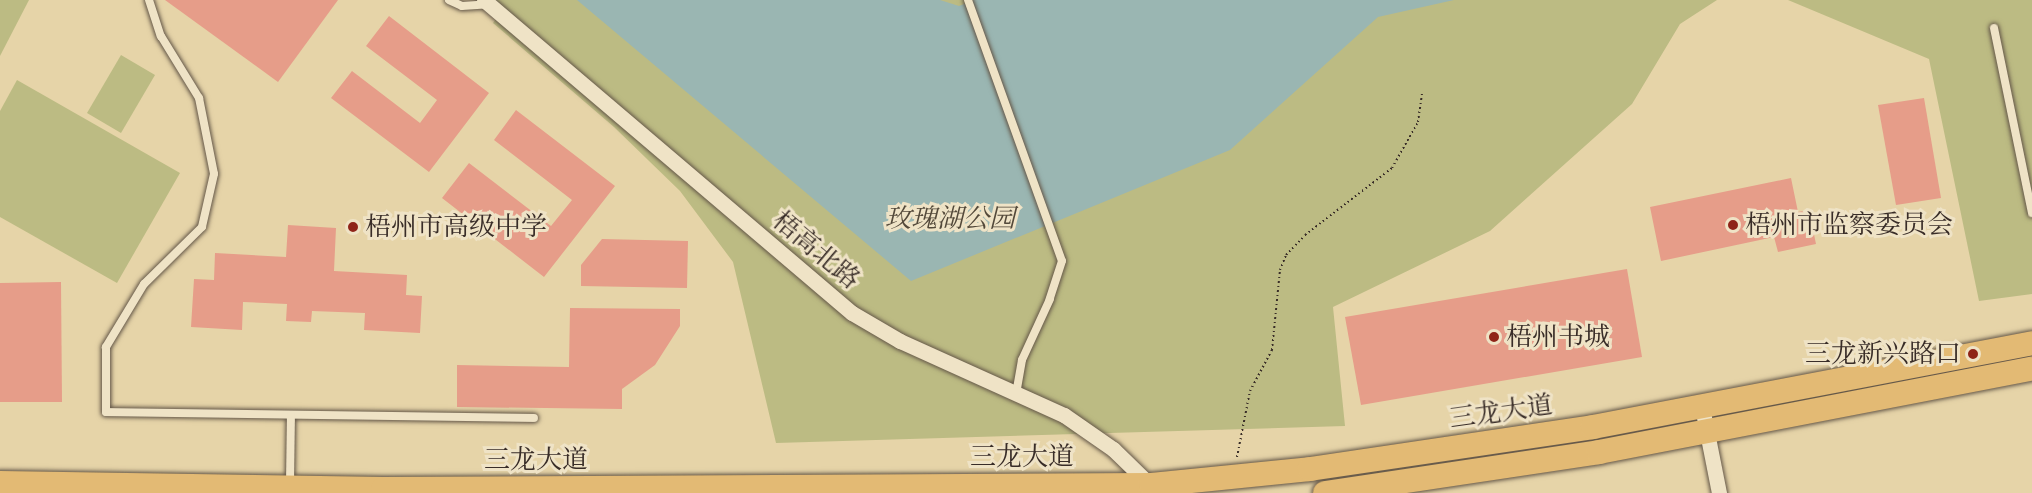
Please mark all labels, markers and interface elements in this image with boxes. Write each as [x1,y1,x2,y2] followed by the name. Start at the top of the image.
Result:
[885,203,1015,235] park label: 玫瑰湖公园
[766,205,866,295] street label: 梧高北路
[1745,209,1953,241] place label: 梧州市监察委员会
[365,211,547,243] place label: 梧州市高级中学
[1726,218,1740,232] marker: 梧州市监察委员会
[346,220,360,234] marker: 梧州市高级中学
[1506,321,1610,353] place label: 梧州书城
[1487,330,1501,344] marker: 梧州书城
[1805,338,1961,370] place label: 三龙新兴路口
[1966,347,1980,361] marker: 三龙新兴路口
[1447,389,1555,435] street label: 三龙大道
[970,441,1074,473] street label: 三龙大道
[484,444,588,476] street label: 三龙大道

